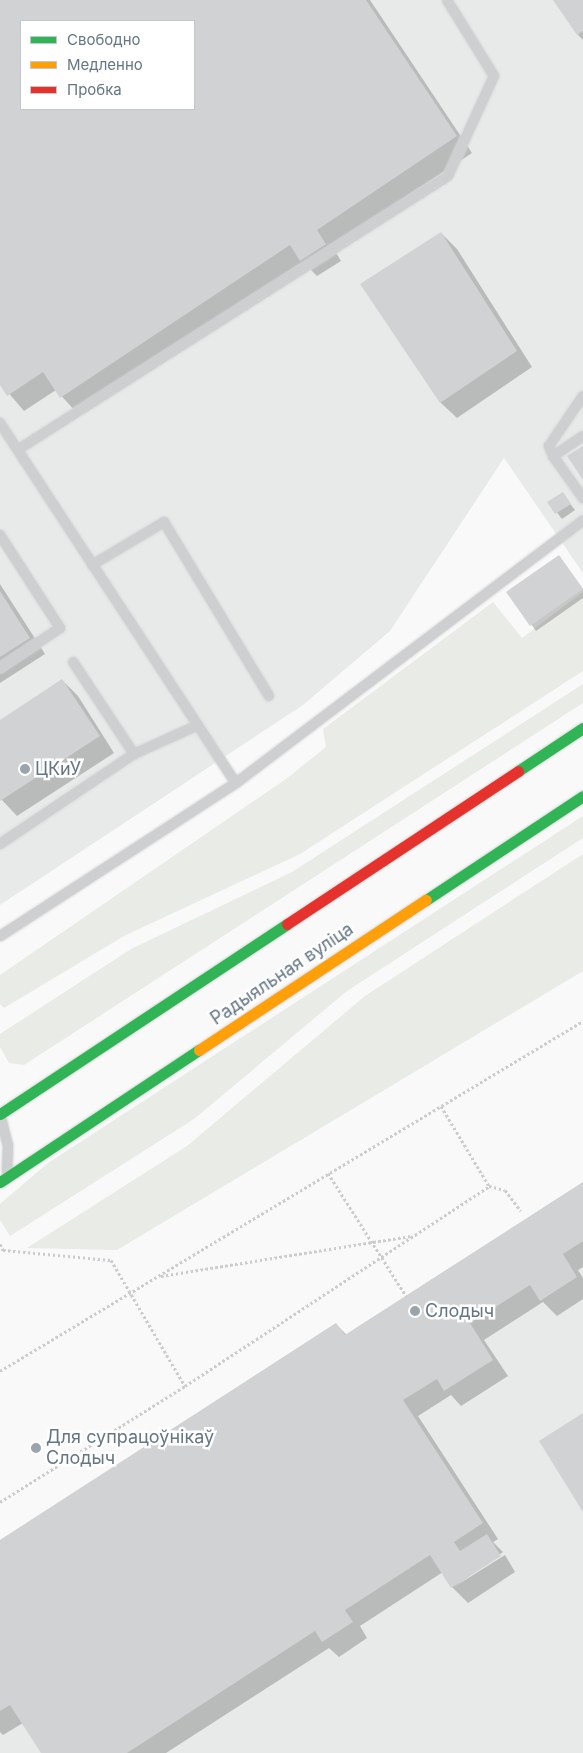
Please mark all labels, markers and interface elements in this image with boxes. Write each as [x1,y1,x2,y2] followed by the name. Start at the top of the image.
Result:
[20,20,195,110] legend
[67,30,141,49] text: Свободно
[67,55,143,74] text: Медленно
[67,80,122,99] text: Пробка
[35,758,81,780] place label: ЦКиУ
[19,763,31,775] marker: ЦКиУ
[207,918,357,1030] street label: Радыяльная вуліца
[425,1300,494,1322] place label: Слодыч
[409,1305,421,1317] marker: Слодыч
[46,1427,214,1470] place label: Для супрацоўнікаў Слодыч
[30,1442,42,1454] marker: Для супрацоўнікаў Слодыч

